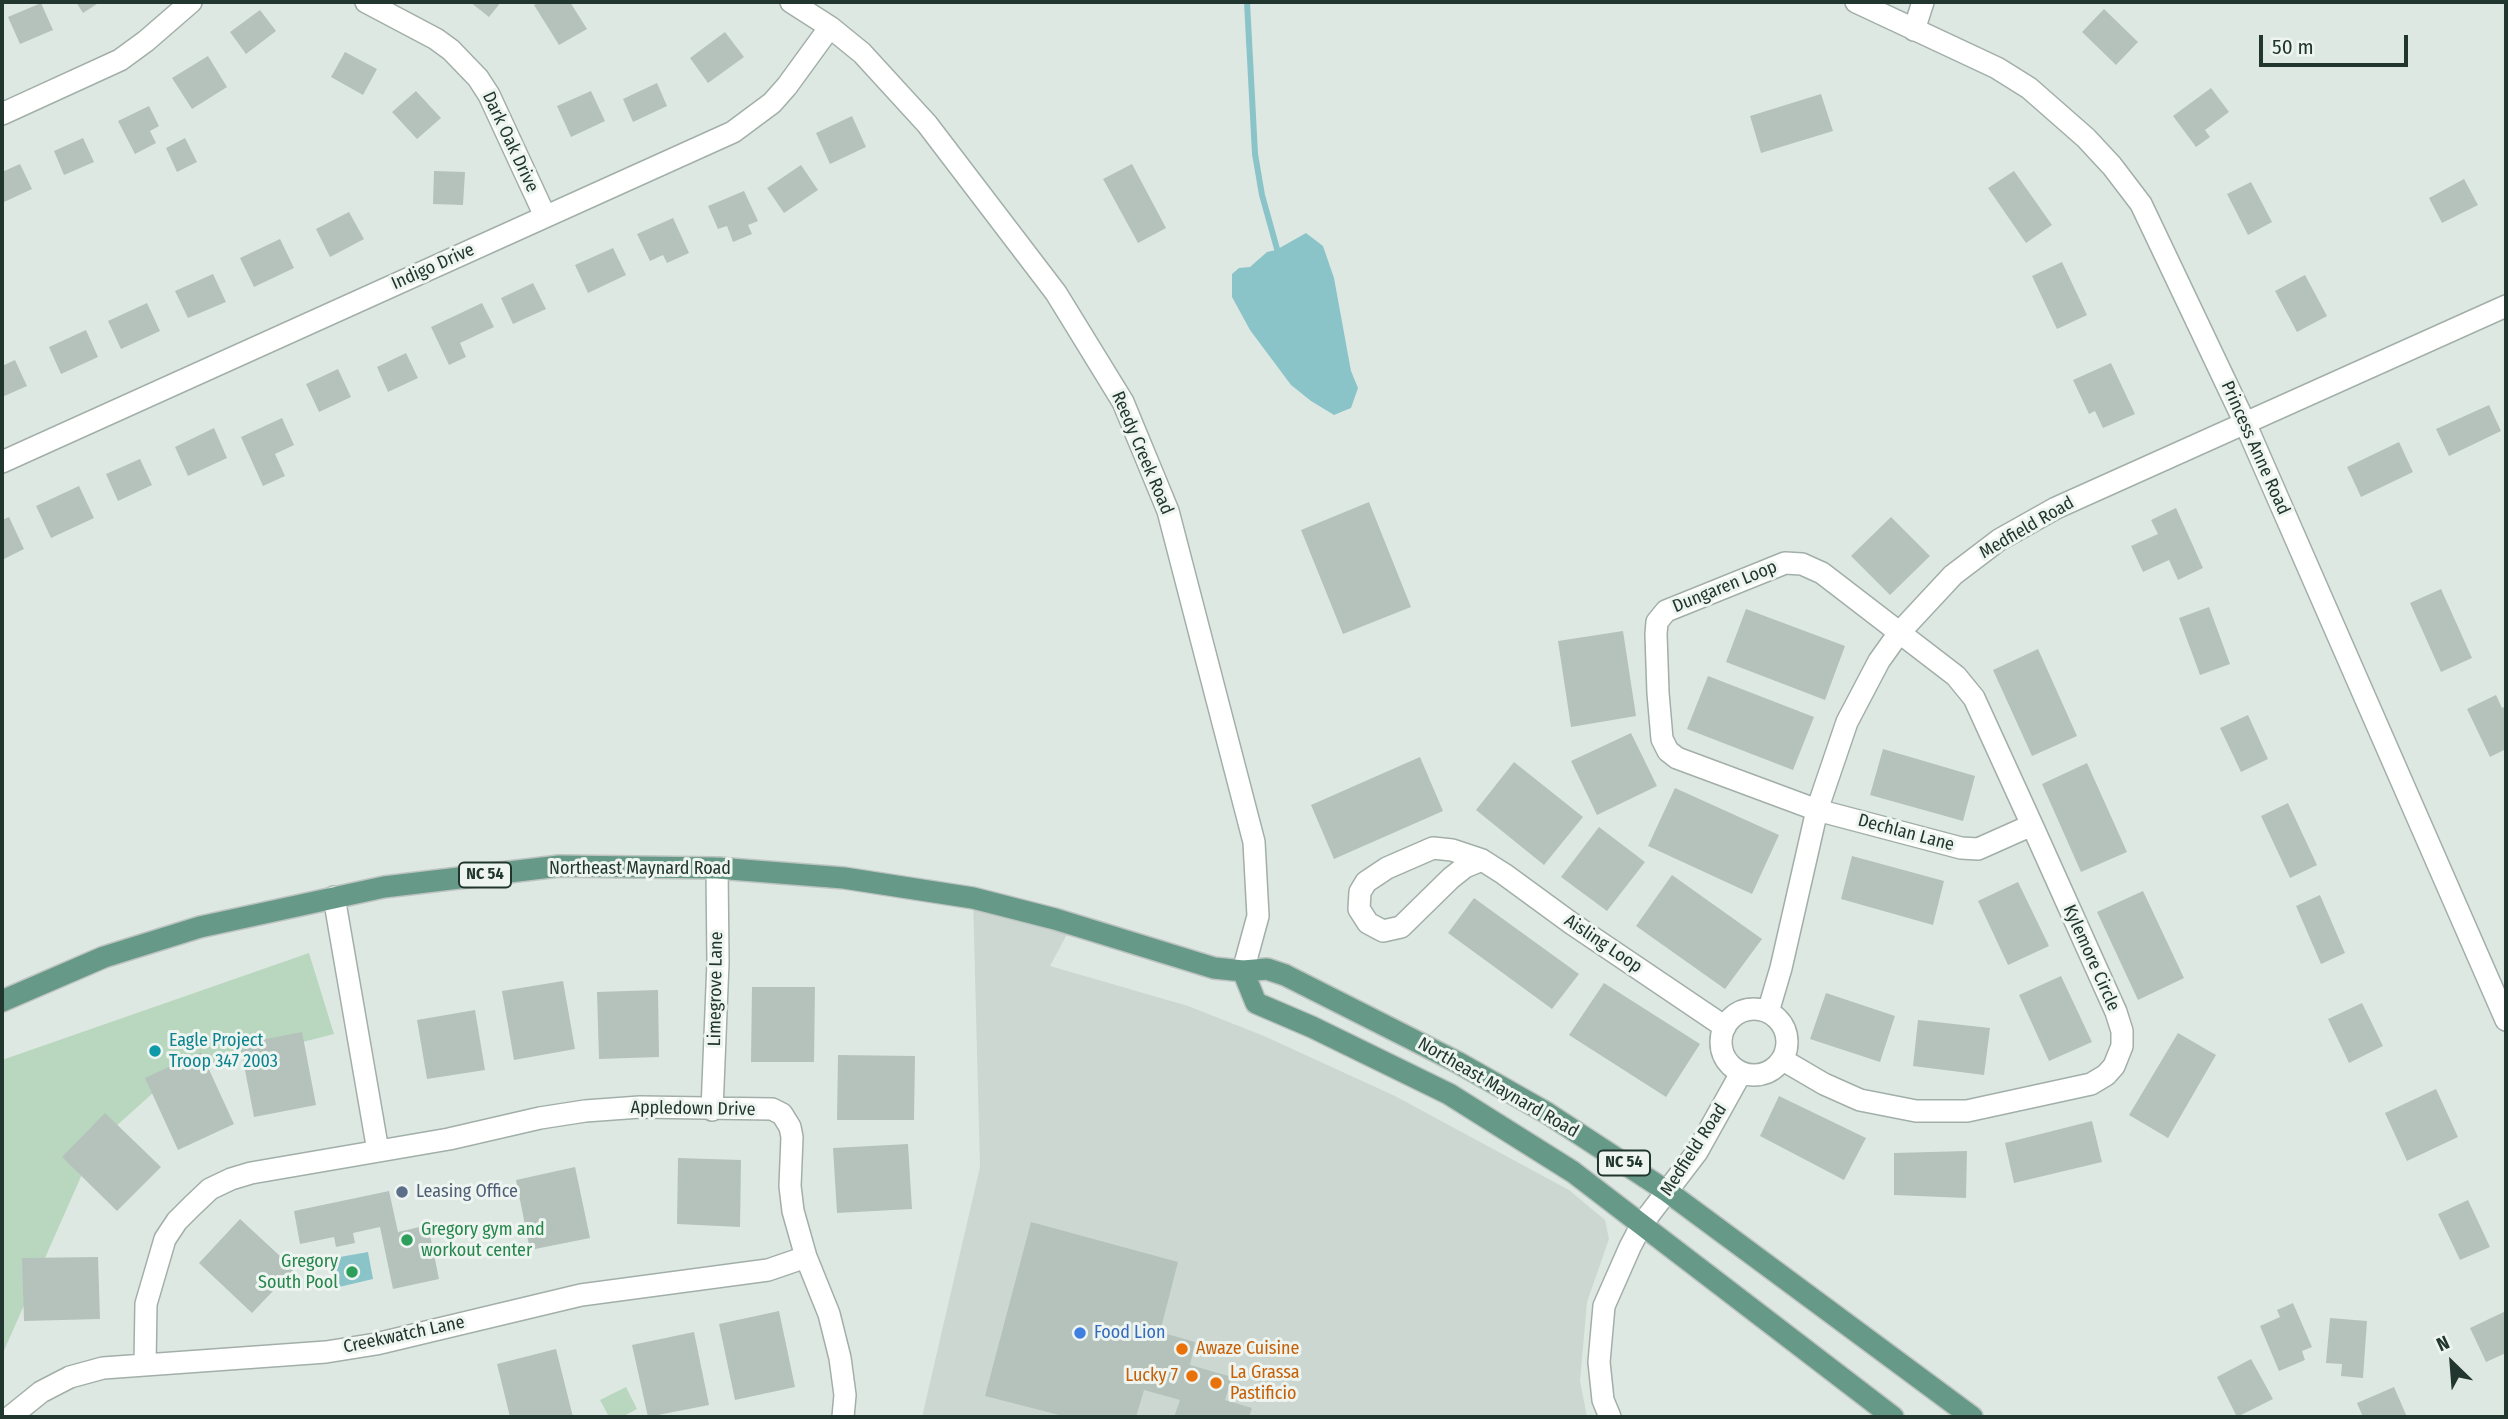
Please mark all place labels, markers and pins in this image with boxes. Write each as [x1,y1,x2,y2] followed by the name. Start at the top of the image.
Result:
[169,1030,278,1072] place label: Eagle Project Troop 347 2003
[147,1043,163,1059] marker: Eagle Project Troop 347 2003
[416,1181,518,1203] place label: Leasing Office
[394,1184,410,1200] marker: Leasing Office
[421,1219,545,1262] place label: Gregory gym and workout center
[399,1232,415,1248] marker: Gregory gym and workout center
[258,1251,338,1294] place label: Gregory South Pool
[344,1264,360,1280] marker: Gregory South Pool
[1094,1322,1166,1344] place label: Food Lion
[1072,1325,1088,1341] marker: Food Lion
[1196,1338,1299,1360] place label: Awaze Cuisine
[1174,1341,1190,1357] marker: Awaze Cuisine
[1230,1362,1300,1404] place label: La Grassa Pastificio
[1125,1365,1178,1387] place label: Lucky 7
[1184,1368,1200,1384] marker: Lucky 7
[1208,1375,1224,1391] marker: La Grassa Pastificio

